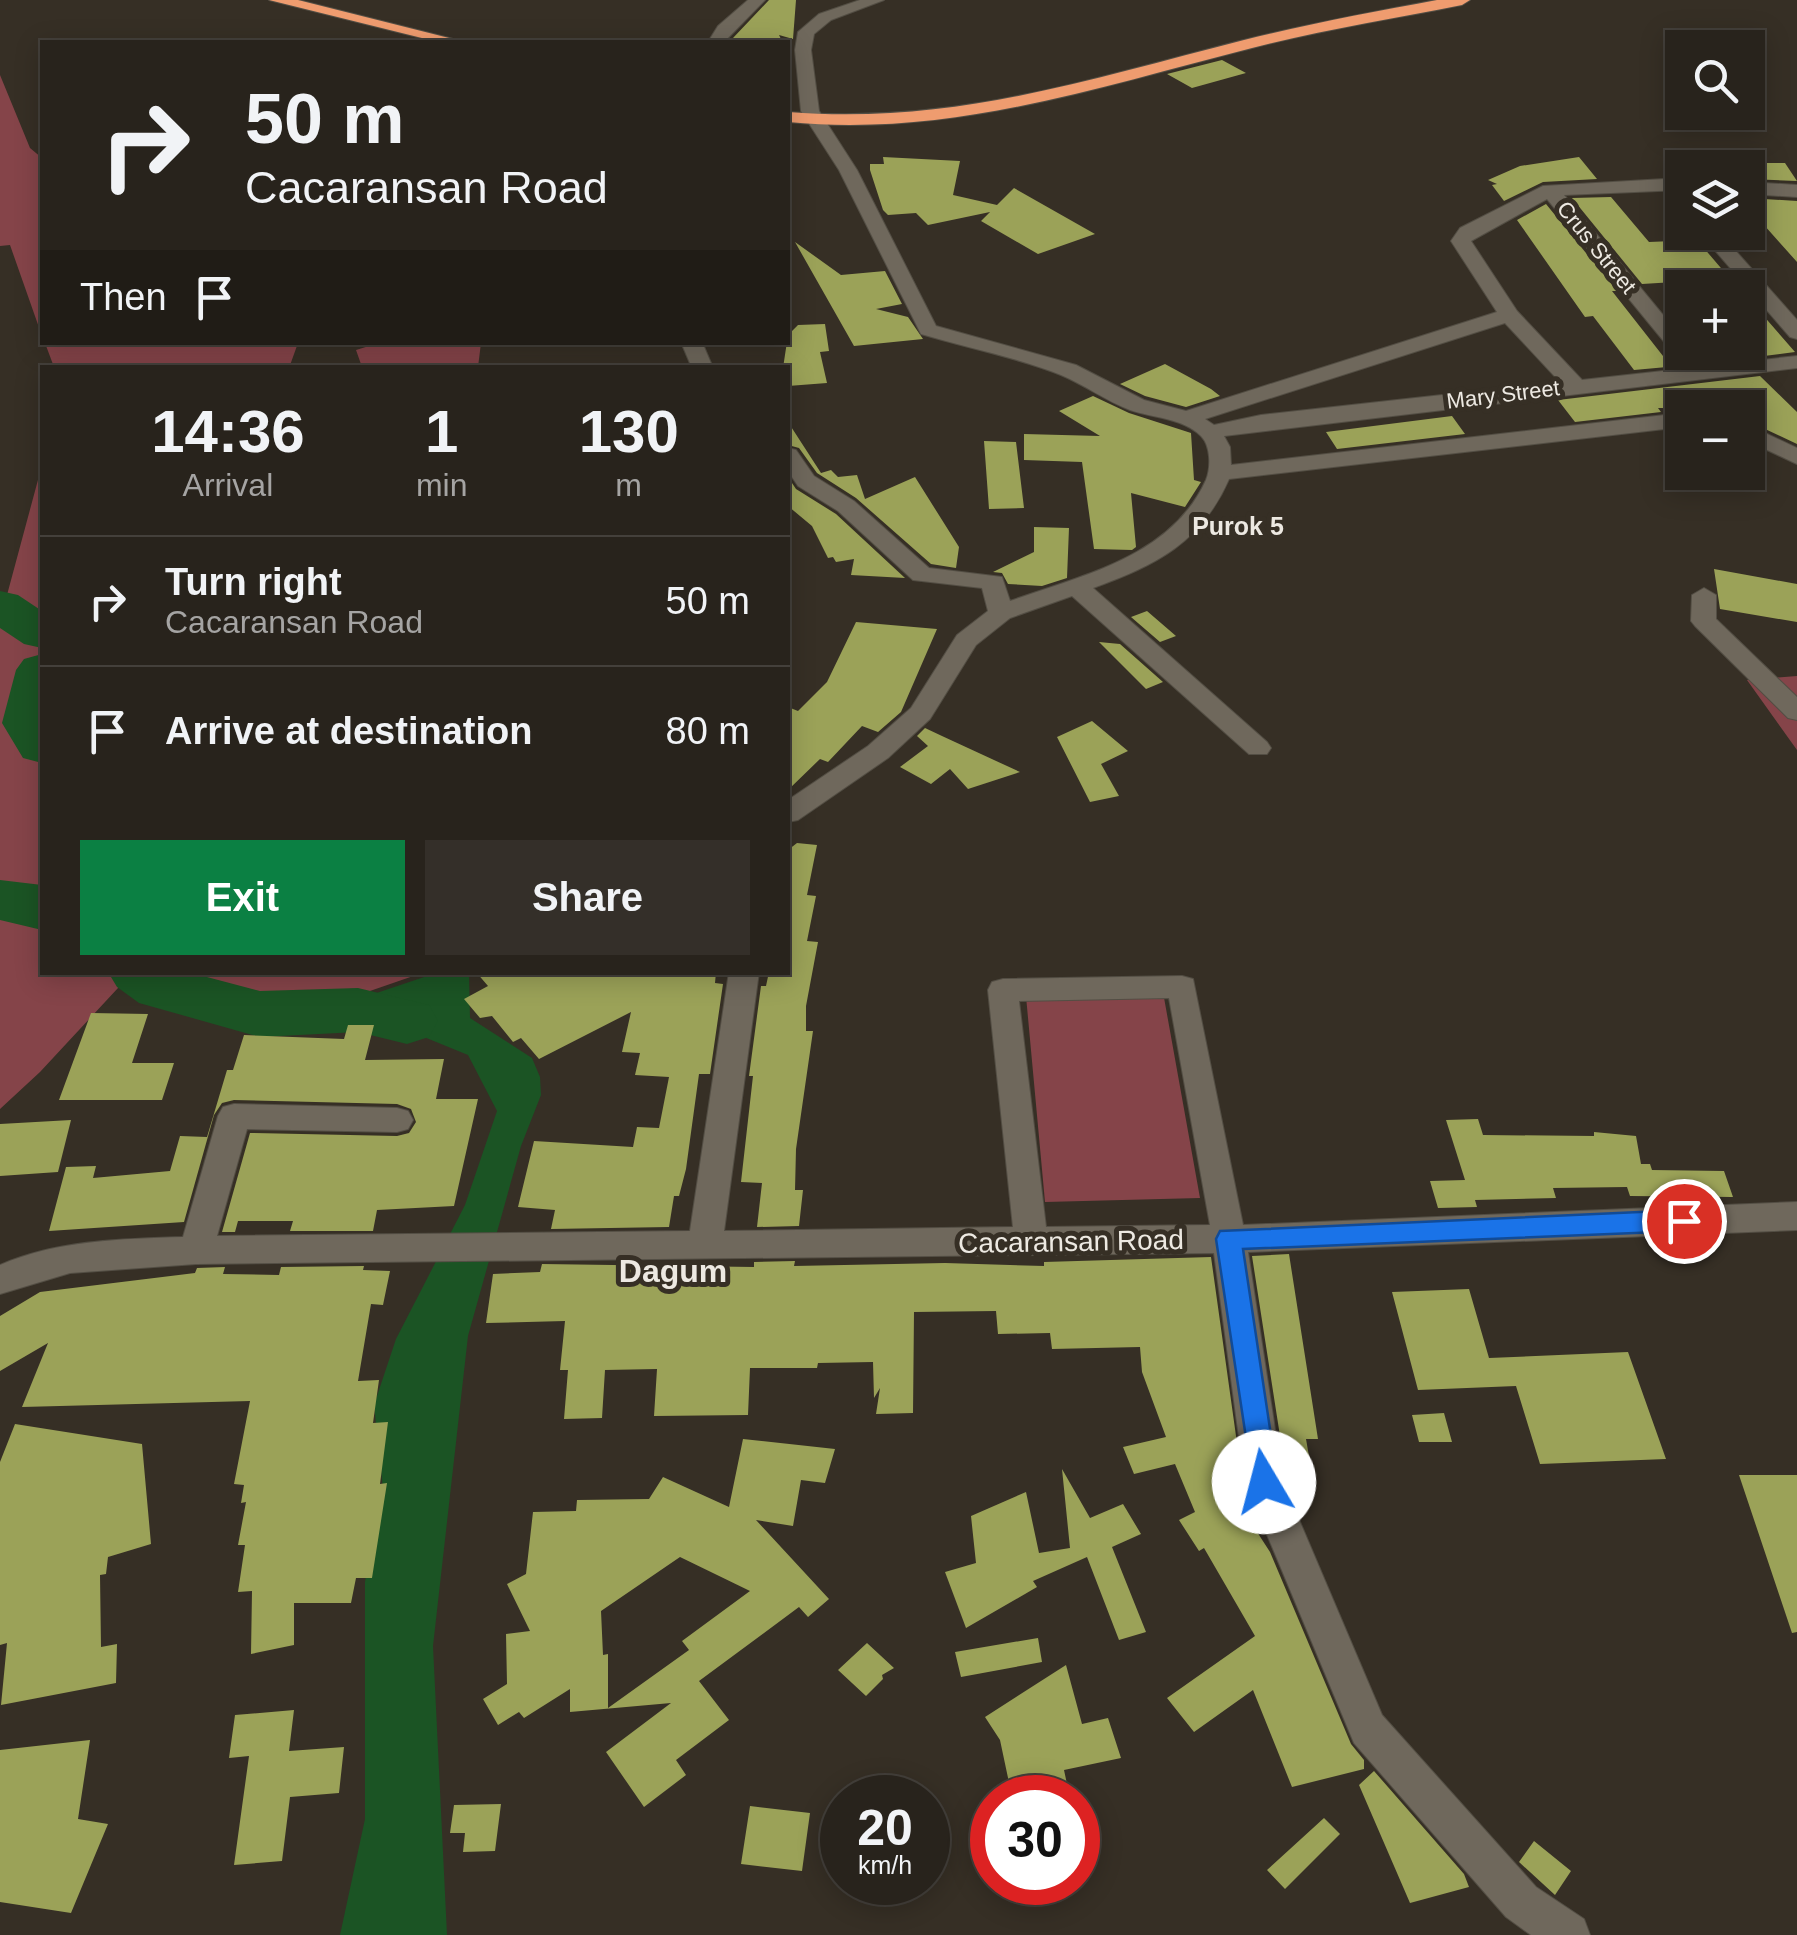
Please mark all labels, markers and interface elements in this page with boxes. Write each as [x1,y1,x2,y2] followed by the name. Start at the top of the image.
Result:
[1665,30,1765,490] map controls
[1665,30,1765,130] button: search
[80,80,210,210] icon: right
[245,80,405,158] text: 50 m
[1665,150,1765,250] button: layers
[245,162,608,213] text: Cacaransan Road
[1552,196,1641,298] street label: Crus Street
[187,270,242,325] icon: arrive
[1665,270,1765,370] button: +
[80,276,167,318] text: Then
[1445,375,1561,414] street label: Mary Street
[1665,390,1765,490] button: −
[151,398,305,465] text: 14:36
[425,398,458,465] text: 1
[579,398,679,465] text: 130
[183,467,273,503] text: Arrival
[416,467,467,503] text: min
[615,467,642,503] text: m
[1192,512,1284,540] district label: Purok 5
[165,561,342,603] text: Turn right
[80,574,135,629] icon: right
[666,580,750,622] text: 50 m
[165,604,423,640] text: Cacaransan Road
[80,704,135,759] icon: arrive
[165,710,532,752] text: Arrive at destination
[666,710,750,752] text: 80 m
[80,840,405,955] button: Exit
[425,840,750,955] button: Share
[1642,1179,1727,1264] pin
[1657,1194,1712,1249] icon: arrive
[958,1224,1184,1259] street label: Cacaransan Road
[619,1253,727,1289] district label: Dagum
[1212,1430,1316,1534] position arrow
[970,1775,1100,1905] speed limit sign: 30
[857,1800,913,1856] text: 20
[858,1851,912,1879] text: km/h

